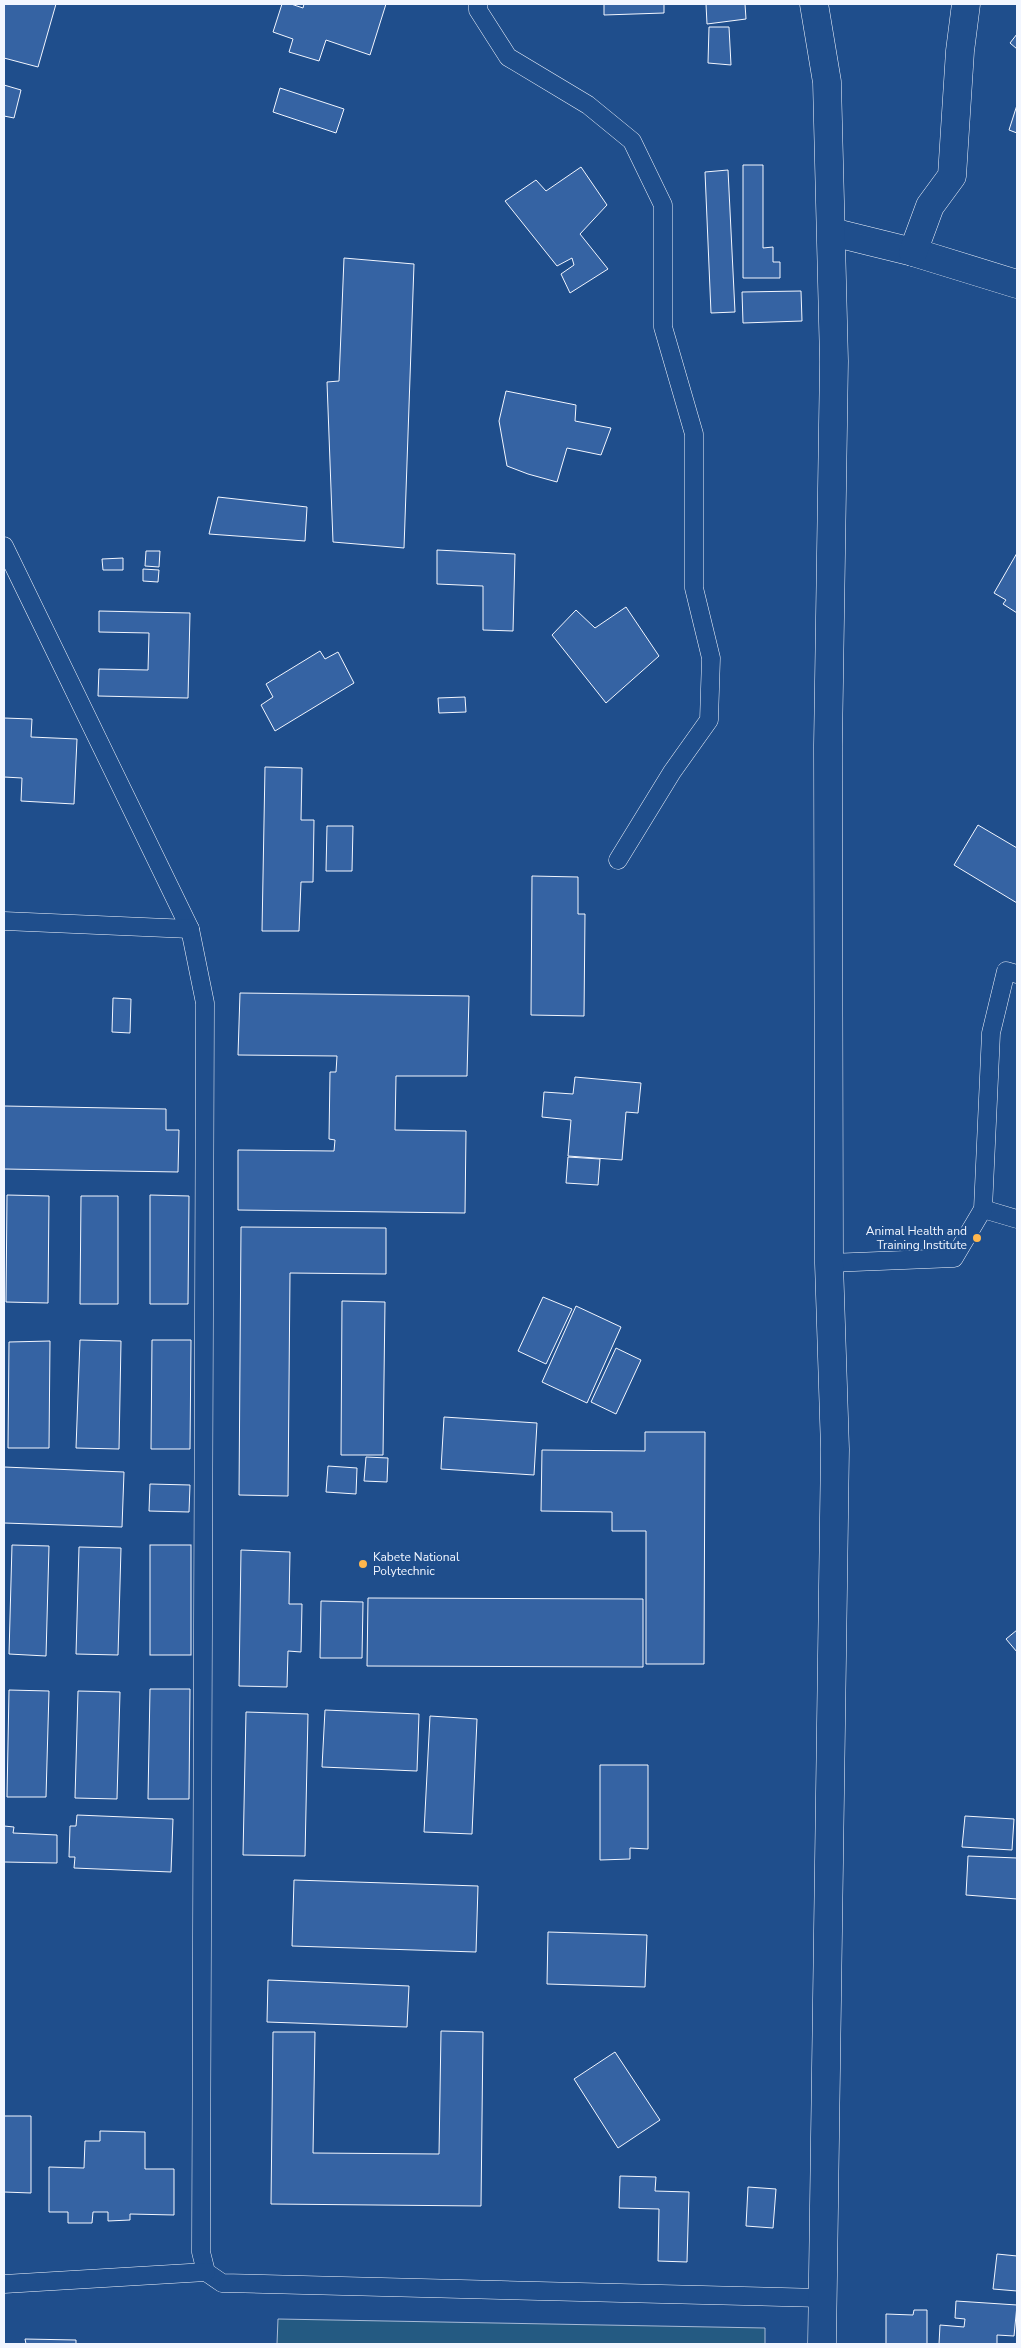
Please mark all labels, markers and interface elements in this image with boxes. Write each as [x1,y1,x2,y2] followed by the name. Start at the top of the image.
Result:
[866,1223,967,1253] place label: Animal Health and Training Institute
[971,1232,983,1244] marker: Animal Health and Training Institute
[373,1549,460,1579] place label: Kabete National Polytechnic
[357,1558,369,1570] marker: Kabete National Polytechnic

